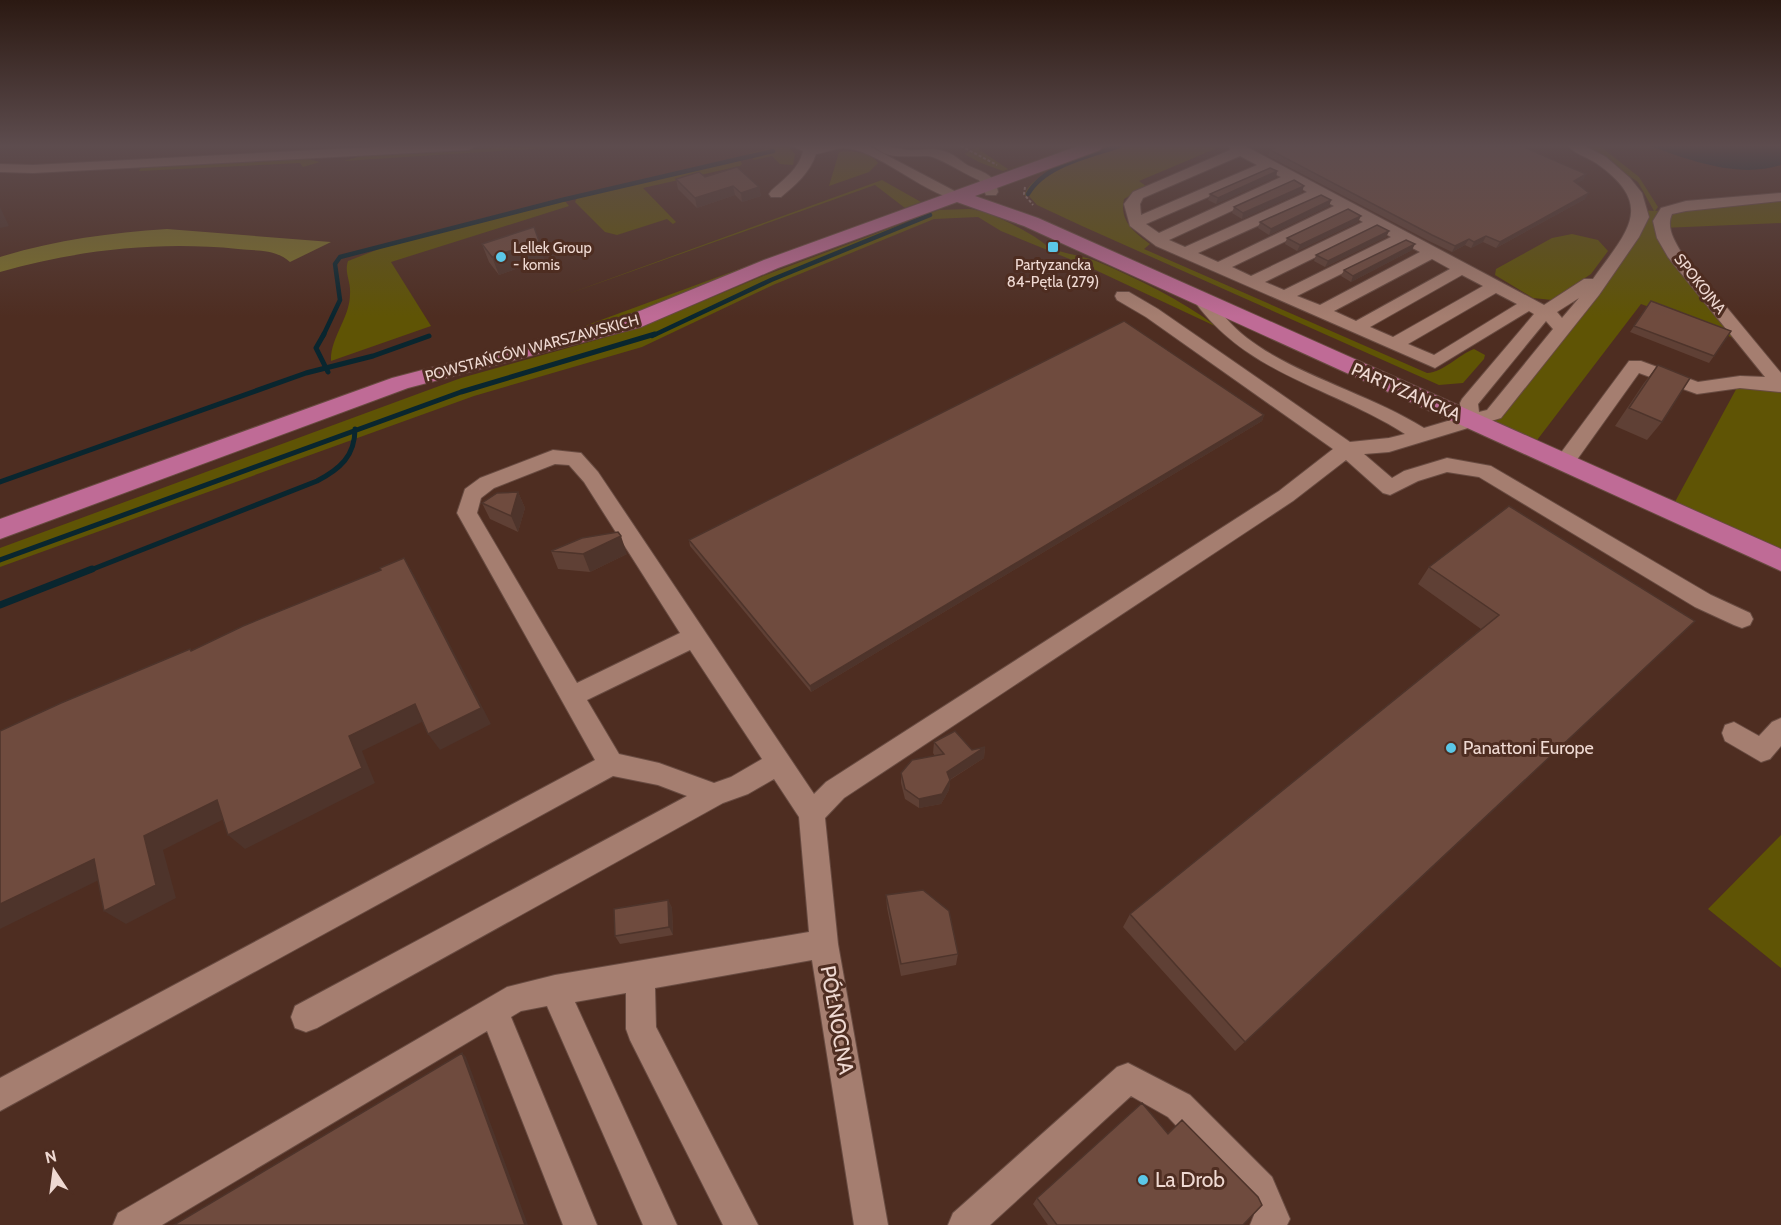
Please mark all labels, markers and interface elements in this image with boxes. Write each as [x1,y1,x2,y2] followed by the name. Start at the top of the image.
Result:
[513,239,592,274] place label: Lellek Group - komis
[1046,240,1060,254] marker: Partyzancka 84-Pętla (279)
[494,250,508,264] marker: Lellek Group - komis
[1670,250,1730,318] street label: SPOKOJNA
[1007,256,1099,291] place label: Partyzancka 84-Pętla (279)
[423,310,641,385] street label: POWSTAŃCÓW WARSZAWSKICH
[1348,358,1464,426] street label: PARTYZANCKA
[1463,737,1594,759] place label: Panattoni Europe
[1444,741,1458,755] marker: Panattoni Europe
[816,963,859,1076] street label: PÓŁNOCNA
[24,1141,84,1201] north arrow
[43,1146,58,1167] text: N
[1155,1167,1225,1192] place label: La Drob
[1136,1173,1150,1187] marker: La Drob

